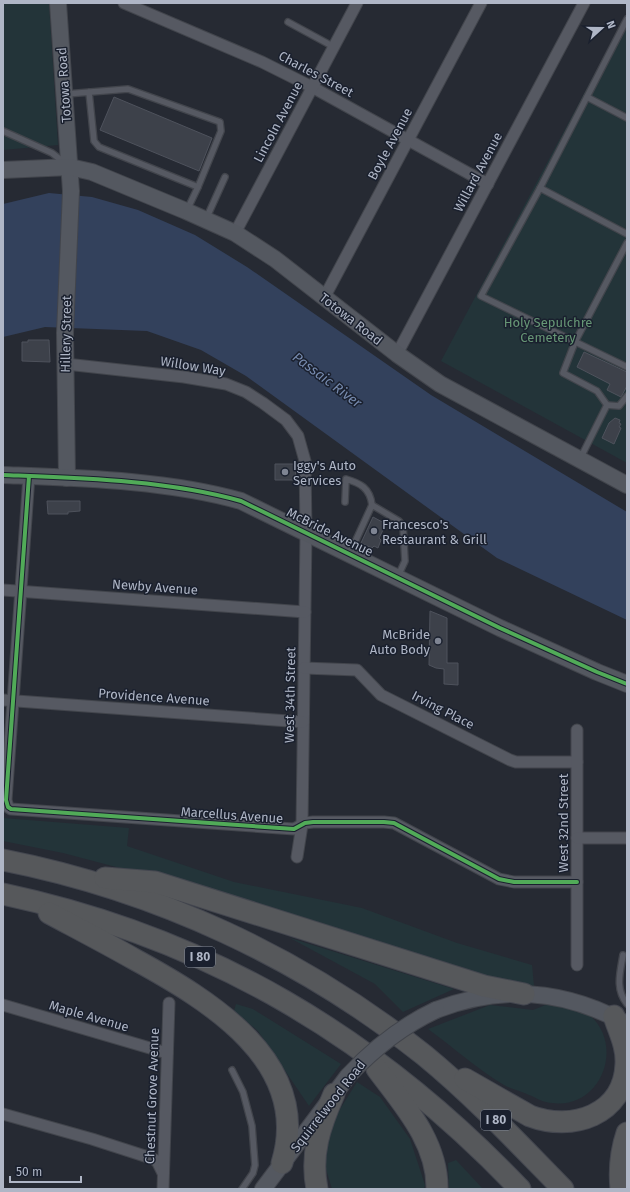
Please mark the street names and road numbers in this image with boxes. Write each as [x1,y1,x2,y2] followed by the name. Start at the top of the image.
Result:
[54,47,74,123] street label: Totowa Road
[276,48,356,100] street label: Charles Street
[250,79,306,165] street label: Lincoln Avenue
[365,105,415,183] street label: Boyle Avenue
[451,130,505,214] street label: Willard Avenue
[317,290,385,348] street label: Totowa Road
[58,295,74,373] street label: Hillery Street
[159,353,227,379] street label: Willow Way
[284,505,376,559] street label: McBride Avenue
[112,577,198,597] street label: Newby Avenue
[282,646,298,743] street label: West 34th Street
[98,686,210,708] street label: Providence Avenue
[409,688,477,732] street label: Irving Place
[556,773,571,872] street label: West 32nd Street
[180,804,284,826] street label: Marcellus Avenue
[185,947,215,967] road number: I 80
[47,997,131,1035] street label: Maple Avenue
[142,1028,162,1164] street label: Chestnut Grove Avenue
[288,1057,368,1155] street label: Squirrelwood Road
[481,1110,511,1130] road number: I 80

